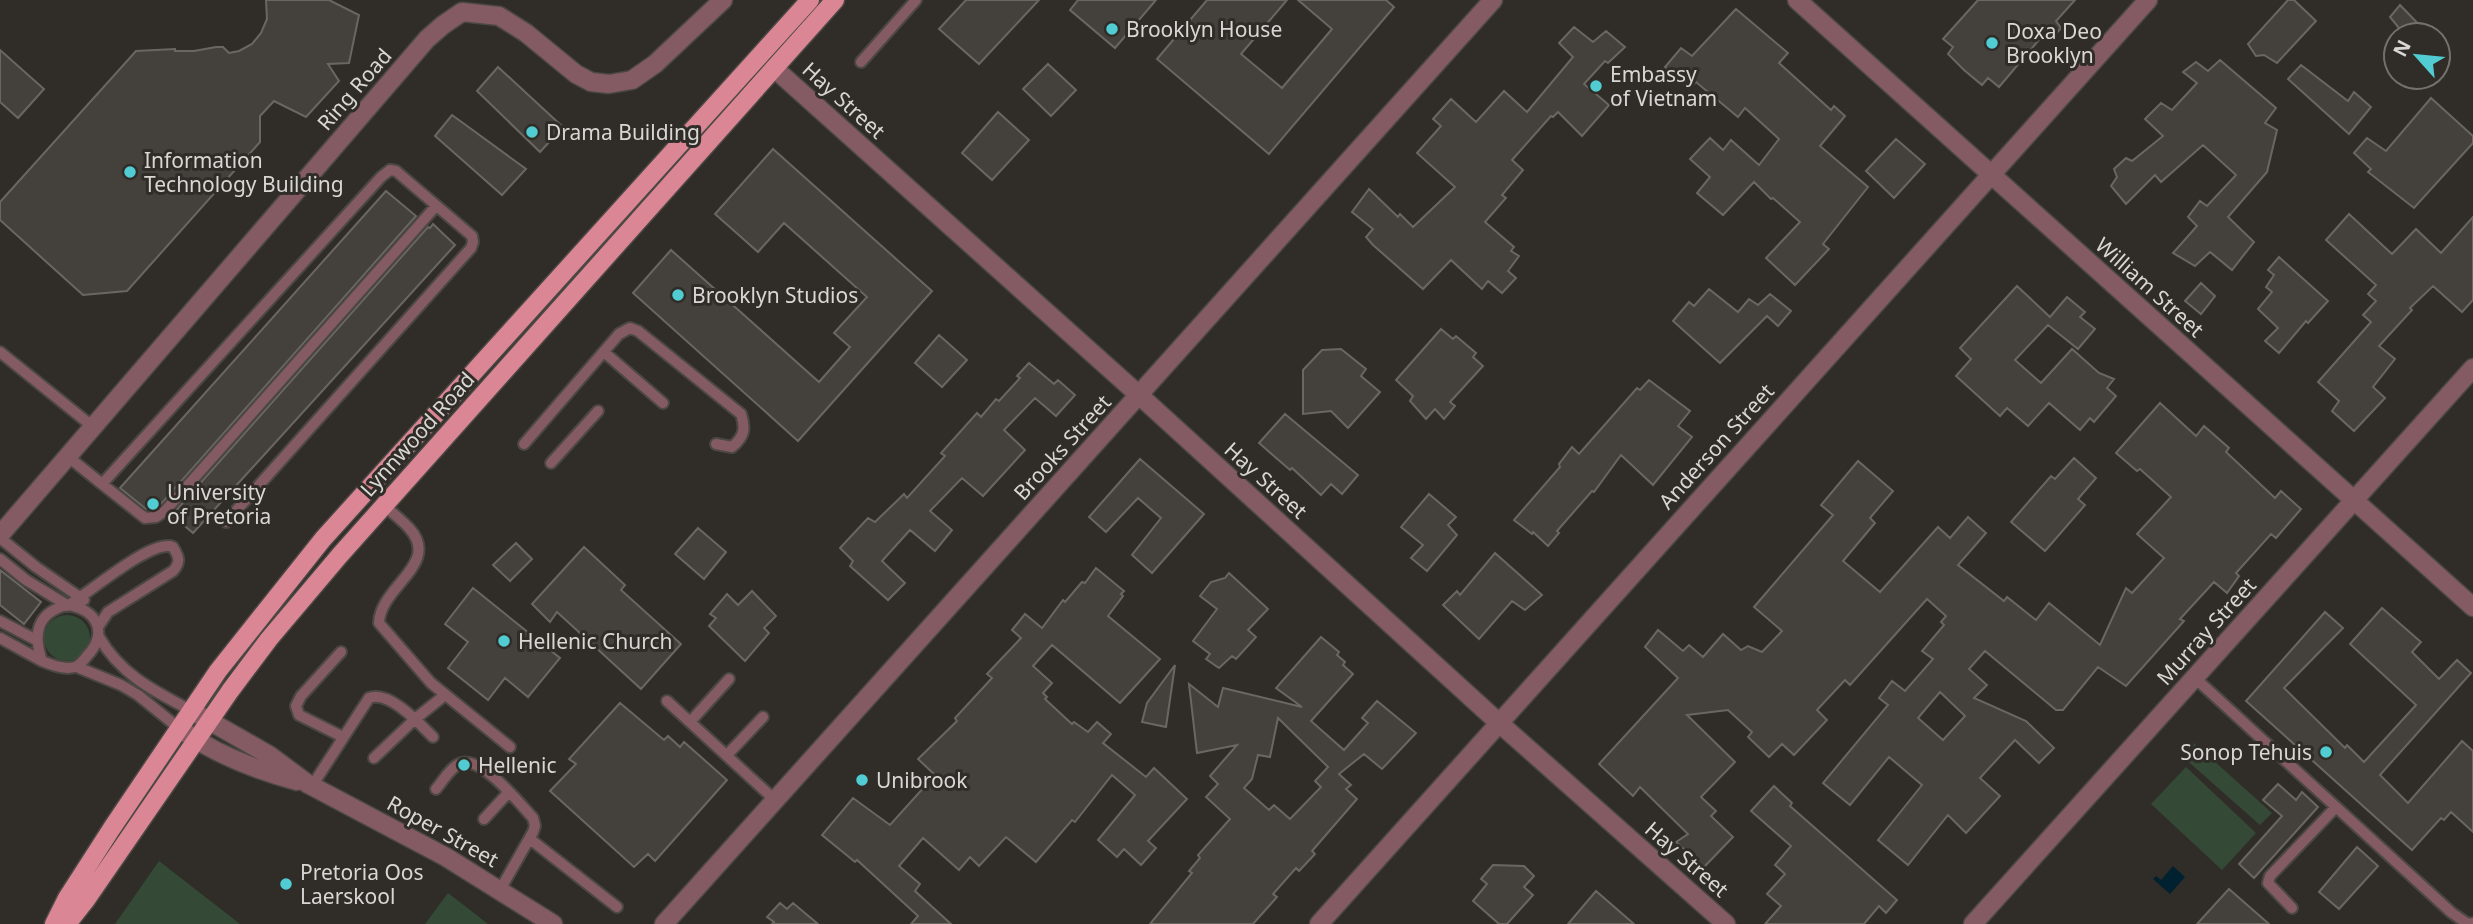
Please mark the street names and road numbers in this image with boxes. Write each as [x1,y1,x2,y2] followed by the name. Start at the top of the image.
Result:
[311,42,397,136] street label: Ring Road
[797,55,892,145] street label: Hay Street
[2090,231,2210,343] street label: William Street
[354,366,480,502] street label: Lynnwood Road
[1652,377,1780,515] street label: Anderson Street
[1007,388,1117,506] street label: Brooks Street
[1219,435,1314,525] street label: Hay Street
[2150,571,2262,691] street label: Murray Street
[382,789,504,873] street label: Roper Street
[1639,815,1735,903] street label: Hay Street

